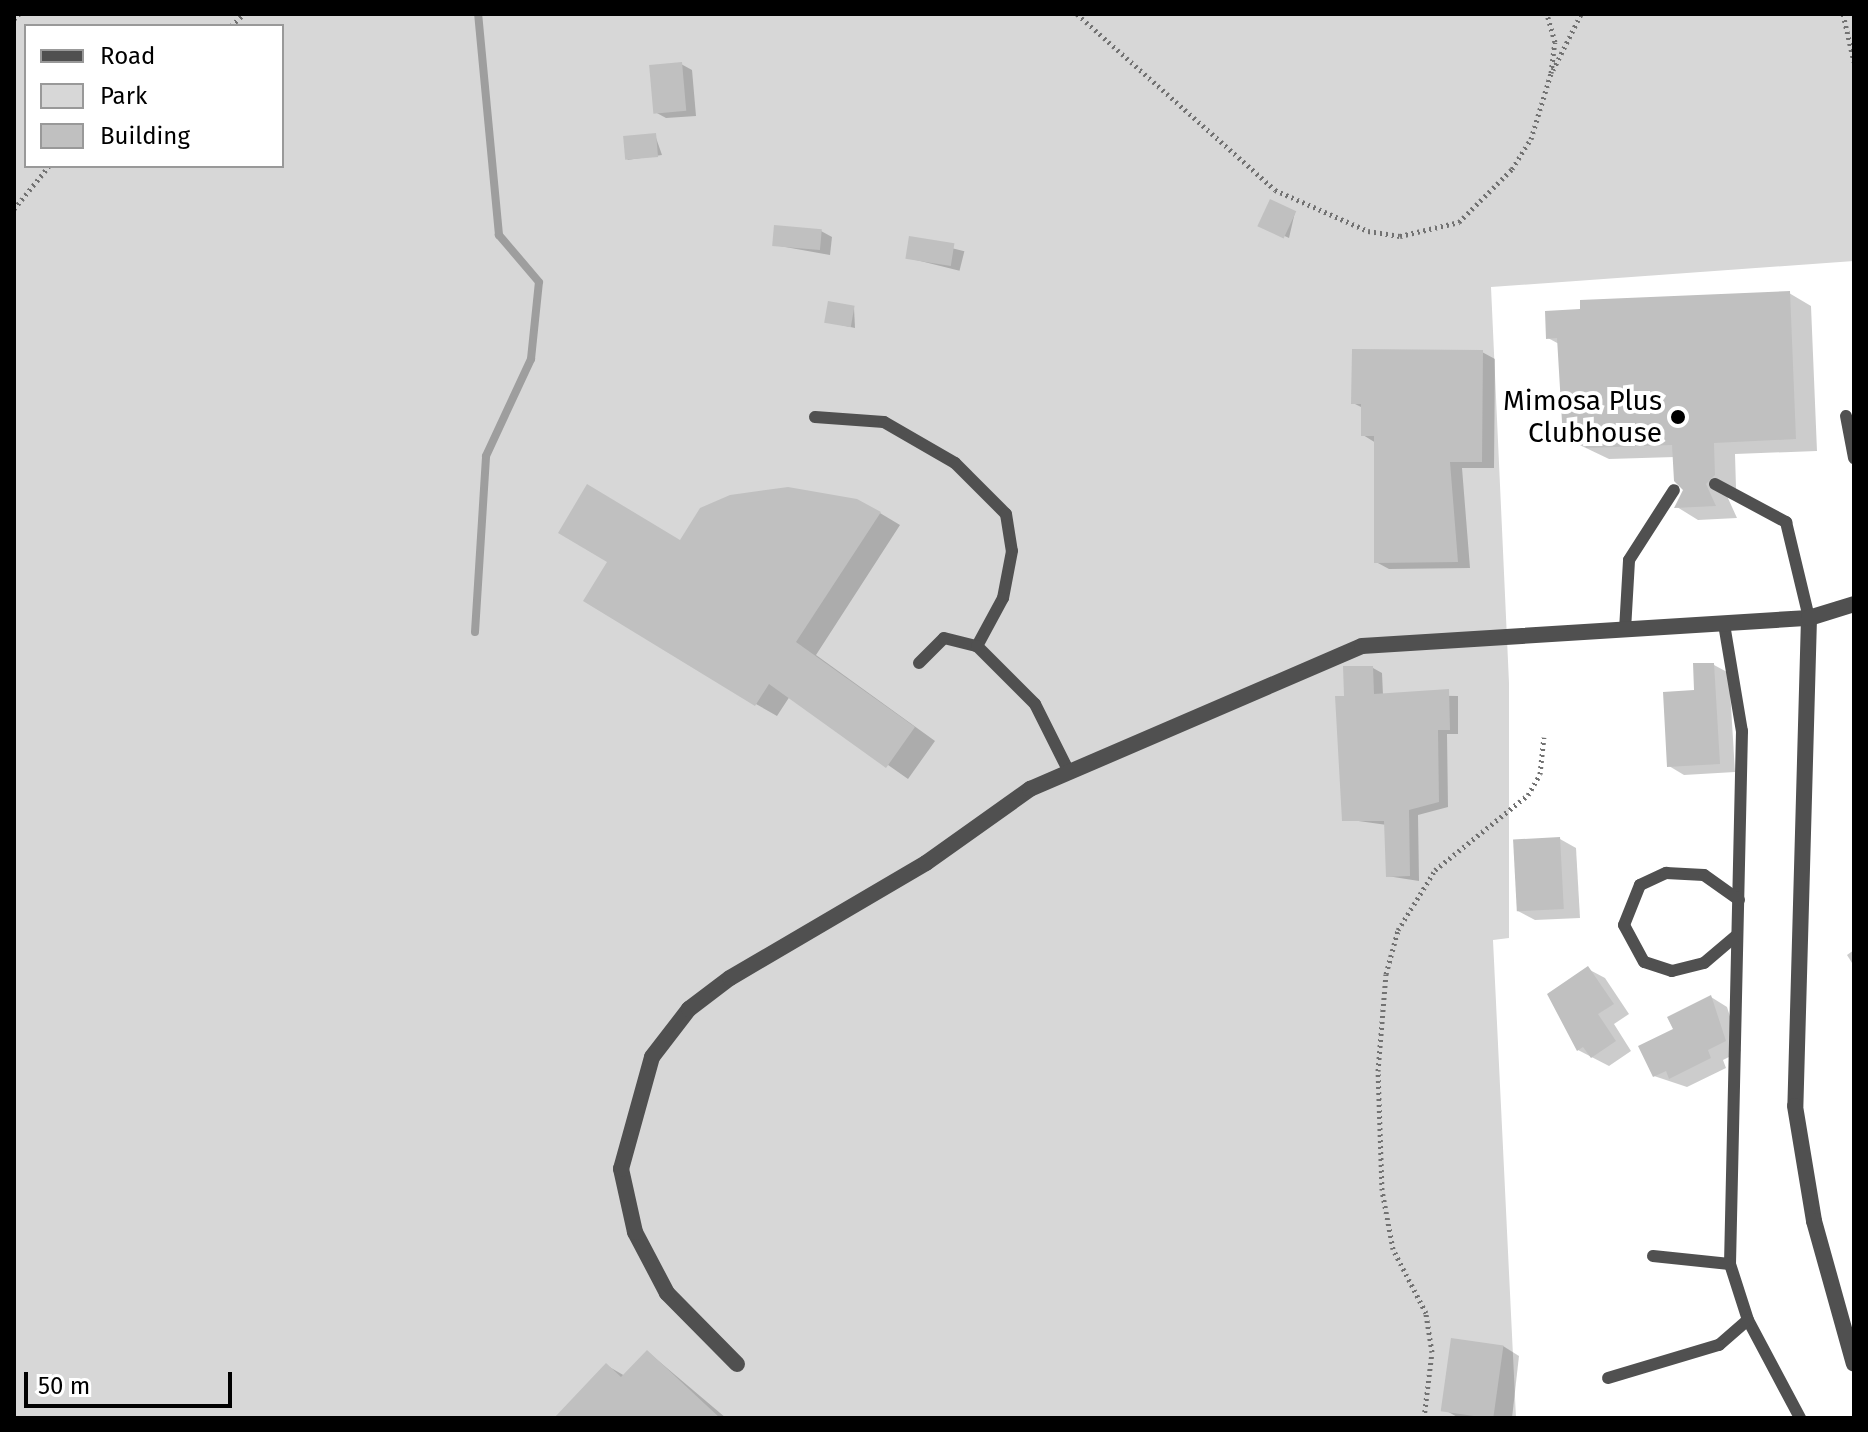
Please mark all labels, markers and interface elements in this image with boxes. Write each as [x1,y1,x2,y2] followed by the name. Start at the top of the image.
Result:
[24,24,284,168] legend
[100,42,155,70] text: Road
[100,82,147,110] text: Park
[100,122,190,150] text: Building
[1503,384,1662,450] place label: Mimosa Plus Clubhouse
[1669,408,1687,426] marker: Mimosa Plus Clubhouse
[28,1356,236,1406] scale bar
[38,1372,90,1400] text: 50 m

